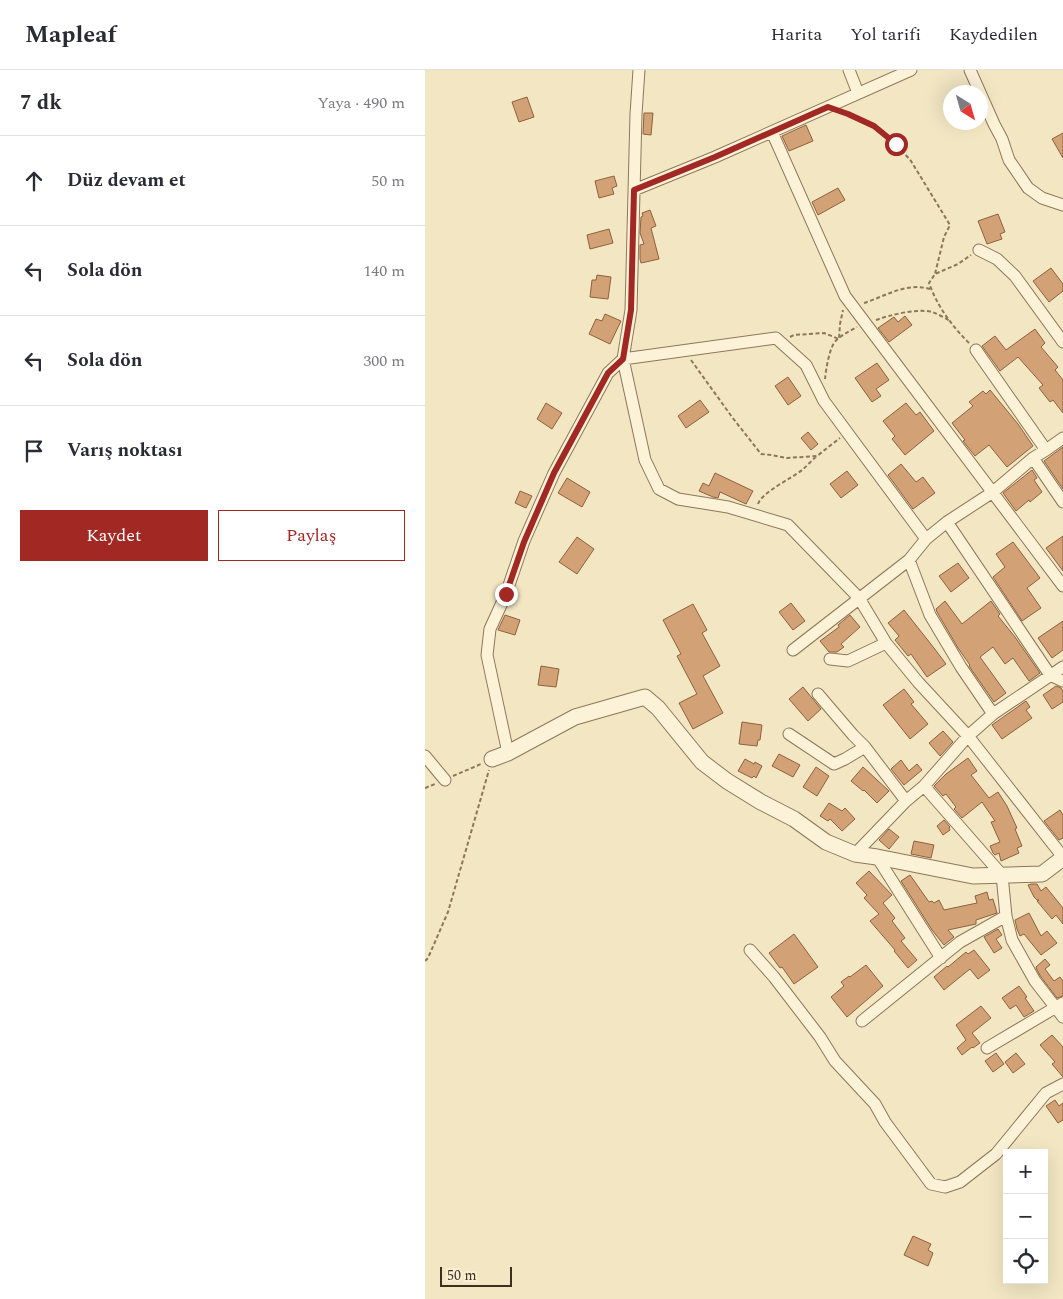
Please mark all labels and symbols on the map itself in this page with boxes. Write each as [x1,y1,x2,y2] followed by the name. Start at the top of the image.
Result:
[943,85,988,130] north arrow
[885,133,908,156] route start
[495,583,518,606] route end
[440,1264,513,1287] scale bar

